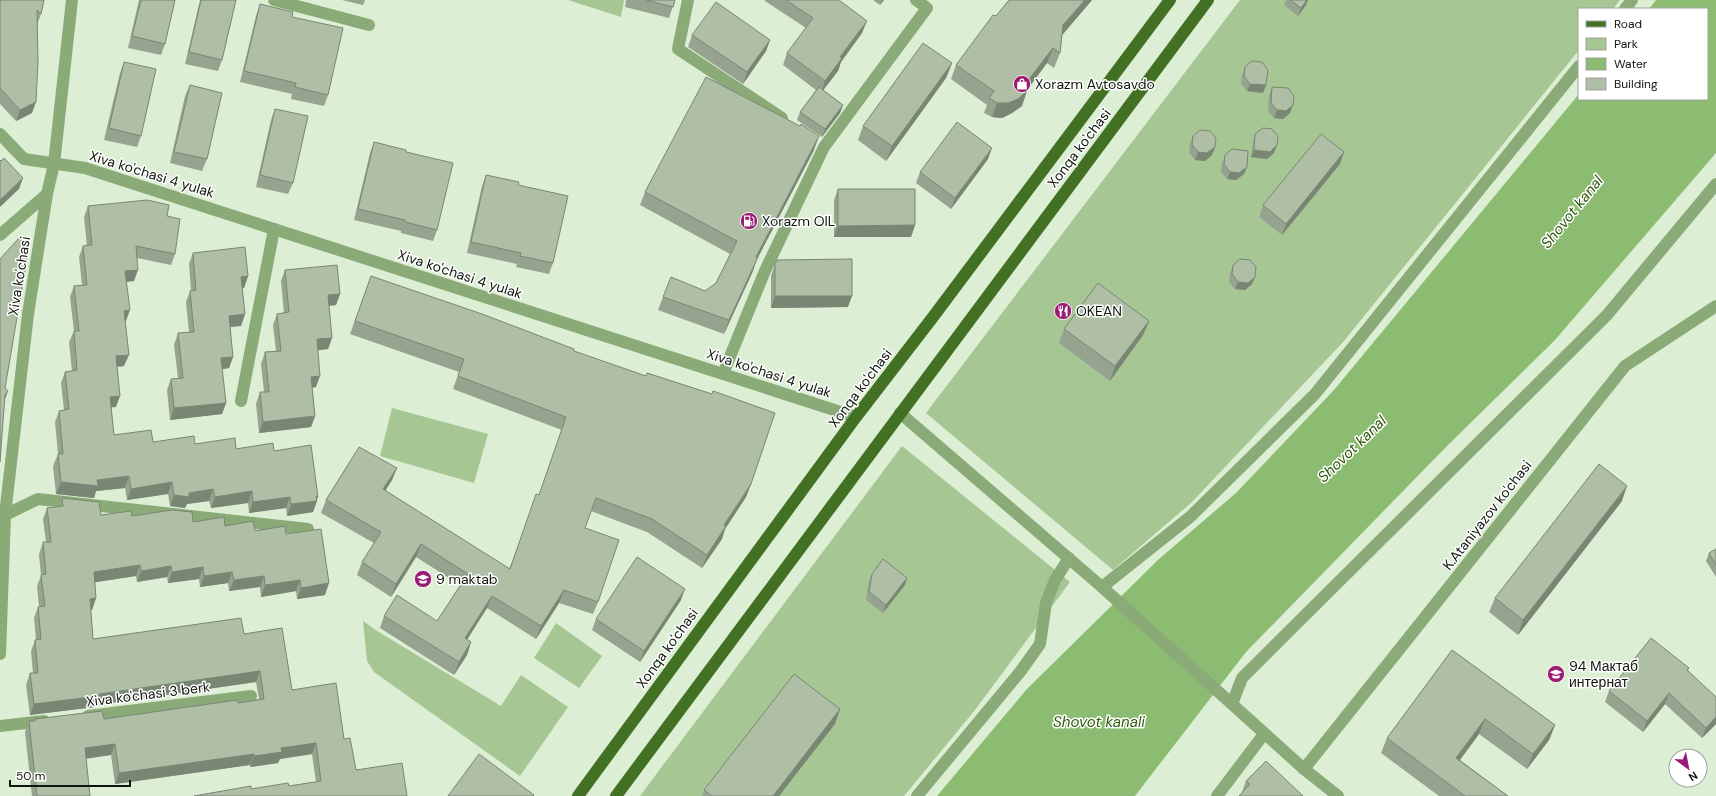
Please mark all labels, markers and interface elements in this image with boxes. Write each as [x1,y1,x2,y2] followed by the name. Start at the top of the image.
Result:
[1578,8,1708,100] legend
[1614,16,1642,32] text: Road
[1614,36,1638,52] text: Park
[1614,56,1648,72] text: Water
[1012,74,1032,94] shop icon: Xorazm Avtosavdo
[1035,75,1155,93] place label: Xorazm Avtosavdo
[1614,76,1658,92] text: Building
[1043,105,1115,191] street label: Xonqa ko'chasi
[87,146,217,202] street label: Xiva ko'chasi 4 yulak
[1536,171,1608,253] water label: Shovot kanal
[739,211,759,231] fuel station icon: Xorazm OIL
[762,212,835,230] place label: Xorazm OIL
[4,235,34,317] street label: Xiva ko'chasi
[396,245,524,303] street label: Xiva ko'chasi 4 yulak
[1053,301,1073,321] restaurant icon: OKEAN
[1076,302,1122,320] place label: OKEAN
[705,344,833,402] street label: Xiva ko'chasi 4 yulak
[824,345,896,431] street label: Xonqa ko'chasi
[1313,411,1391,487] water label: Shovot kanal
[1438,456,1536,574] street label: K.Ataniyazov ko'chasi
[413,569,433,589] school or university icon: 9 maktab
[436,570,498,588] place label: 9 maktab
[632,605,702,691] street label: Xonqa ko'chasi
[1569,657,1638,691] place label: 94 Мактаб интернат
[1546,664,1566,684] school or university icon: 94 Мактаб интернат
[85,677,211,711] street label: Xiva ko'chasi 3 berk
[1053,712,1145,732] water label: Shovot kanali
[1668,748,1708,788] north arrow
[10,762,130,788] scale bar
[16,768,45,784] text: 50 m
[1686,768,1700,785] text: N

